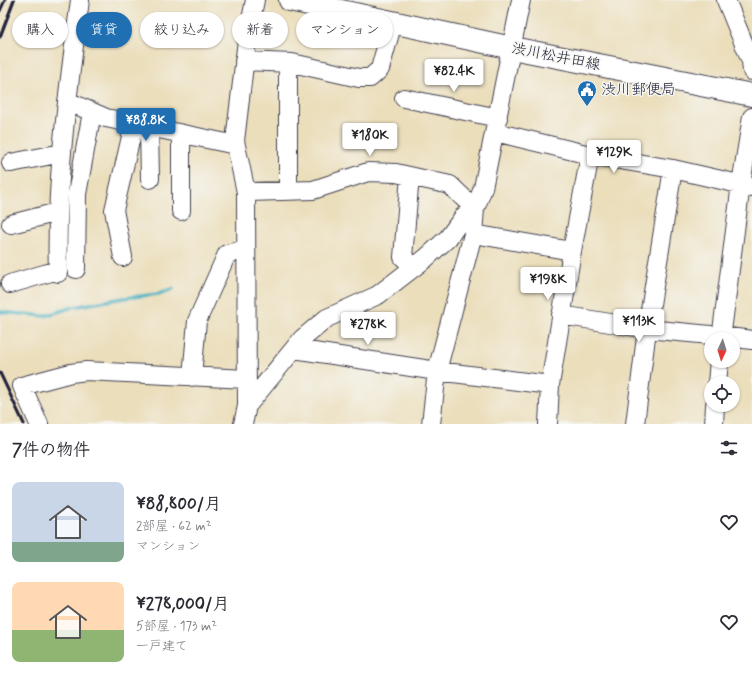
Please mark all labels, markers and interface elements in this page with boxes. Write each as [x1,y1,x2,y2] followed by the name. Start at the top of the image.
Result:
[12,12,68,48] chip: 購入
[76,12,132,48] chip: 賃貸
[140,12,224,48] chip: 絞り込み
[232,12,288,48] chip: 新着
[296,12,393,48] chip: マンション
[510,39,602,75] street label: 渋川松井田線
[421,59,487,93] pin: ¥82.4K
[433,63,475,80] text: ¥82.4K
[576,79,598,107] public building icon: 渋川郵便局
[601,80,676,100] place label: 渋川郵便局
[113,108,179,142] pin: ¥88.8K
[125,112,167,129] text: ¥88.8K
[342,123,398,157] pin: ¥180K
[351,127,389,144] text: ¥180K
[586,140,642,174] pin: ¥129K
[596,144,632,161] text: ¥129K
[520,267,576,301] pin: ¥198K
[529,271,567,288] text: ¥198K
[611,309,667,343] pin: ¥113K
[340,312,396,346] pin: ¥278K
[622,313,656,330] text: ¥113K
[350,316,386,333] text: ¥278K
[704,332,740,368] north arrow
[704,332,740,412] map controls
[704,376,740,412] button: locate
[718,437,740,459] icon: filters
[12,439,90,461] text: 7件の物件
[136,493,221,515] text: ¥88,800/月
[44,498,92,546] icon: home
[718,511,740,533] icon: heart
[136,518,212,535] text: 2部屋 · 62 m²
[136,538,200,555] text: マンション
[136,593,229,615] text: ¥278,000/月
[44,598,92,646] icon: home
[718,611,740,633] icon: heart
[136,618,217,635] text: 5部屋 · 173 m²
[136,638,188,655] text: 一戸建て

